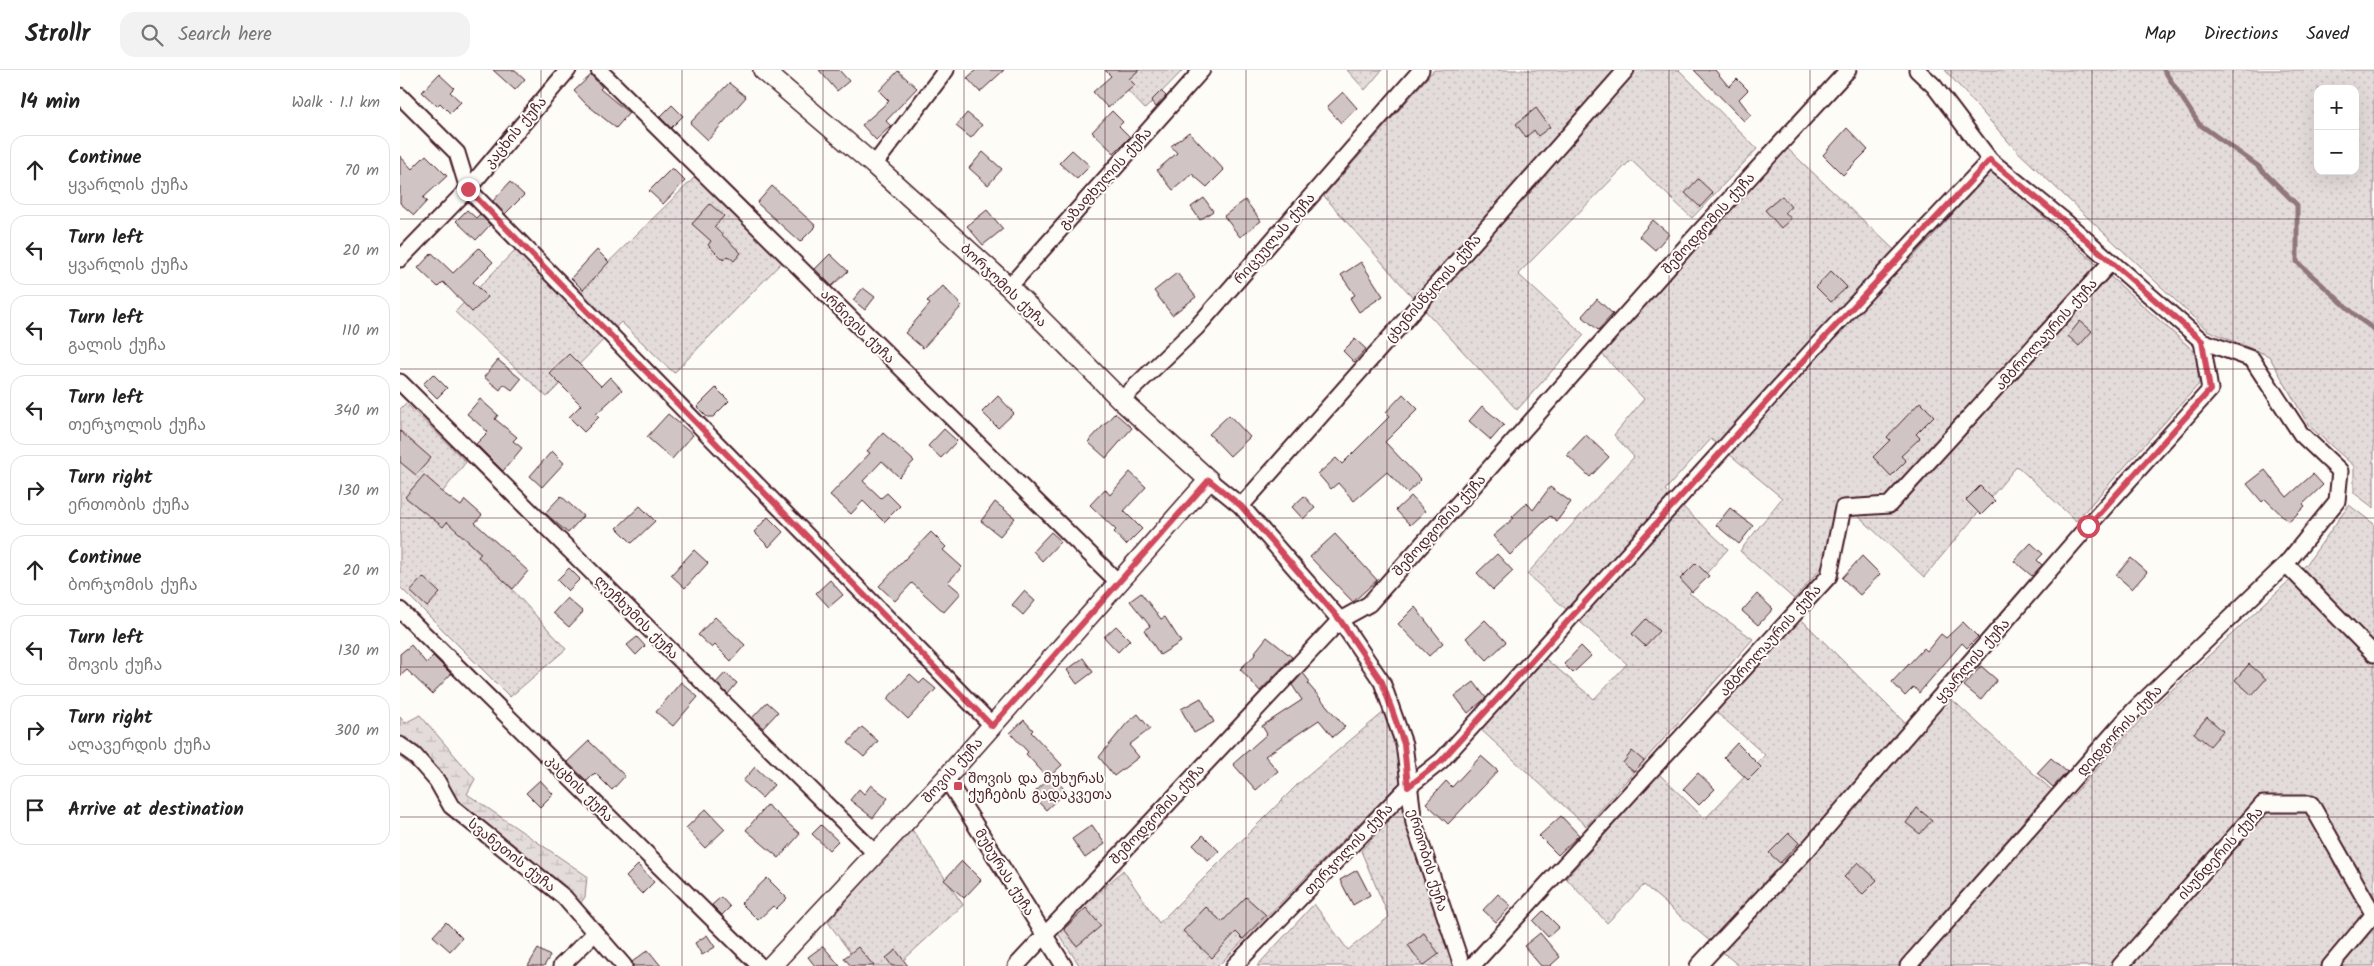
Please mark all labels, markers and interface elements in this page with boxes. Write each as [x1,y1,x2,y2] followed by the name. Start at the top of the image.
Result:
[120,12,470,57] search box
[25,15,90,54] text: Strollr
[178,20,272,50] text: Search here
[2144,20,2176,49] text: Map
[2204,20,2278,49] text: Directions
[2306,20,2349,49] text: Saved
[138,21,166,49] icon: search
[2314,85,2359,175] map controls
[2314,85,2359,130] button: +
[20,86,80,119] text: 14 min
[291,90,380,115] text: Walk · 1.1 km
[479,92,552,173] street label: კაცხის ქუჩა
[1054,123,1158,235] street label: გაზაფხულის ქუჩა
[2314,130,2359,175] button: −
[68,143,141,173] text: Continue
[21,156,49,184] icon: ahead
[344,158,379,183] text: 70 m
[1657,168,1761,280] street label: შემოდგომის ქუჩა
[68,173,188,198] text: ყვარლის ქუჩა
[457,178,480,201] route end
[1229,188,1321,289] street label: რიცეულას ქუჩა
[68,223,143,253] text: Turn left
[1380,230,1487,348] street label: ცხენისწყლის ქუჩა
[21,236,49,264] icon: left
[343,238,379,263] text: 20 m
[955,238,1052,333] street label: ბორჯომის ქუჩა
[68,253,188,278] text: ყვარლის ქუჩა
[1990,274,2103,396] street label: ამბროლაურის ქუჩა
[815,284,900,369] street label: არწივის ქუჩა
[68,303,143,333] text: Turn left
[21,316,49,344] icon: left
[342,318,379,343] text: 110 m
[68,333,166,358] text: გალის ქუჩა
[68,383,143,413] text: Turn left
[21,396,49,424] icon: left
[334,398,379,423] text: 340 m
[68,413,206,438] text: თერჯოლის ქუჩა
[68,463,153,493] text: Turn right
[1388,470,1492,582] street label: შემოდგომის ქუჩა
[21,476,49,504] icon: right
[338,478,379,503] text: 130 m
[68,493,190,518] text: ერთობის ქუჩა
[2077,515,2100,538] route start
[68,543,141,573] text: Continue
[21,556,49,584] icon: ahead
[343,558,379,583] text: 20 m
[589,570,684,665] street label: ლეჩხუმის ქუჩა
[68,573,198,598] text: ბორჯომის ქუჩა
[1714,580,1827,702] street label: ამბროლაურის ქუჩა
[1930,614,2016,708] street label: ყვარლის ქუჩა
[68,623,143,653] text: Turn left
[21,636,49,664] icon: left
[338,638,379,663] text: 130 m
[68,653,162,678] text: შოვის ქუჩა
[2072,680,2168,781] street label: დიდგორის ქუჩა
[68,703,153,733] text: Turn right
[21,716,49,744] icon: right
[335,718,379,743] text: 300 m
[68,733,211,758] text: ალავერდის ქუჩა
[917,733,988,809] street label: შოვის ქუჩა
[540,750,618,828] street label: კაცხის ქუჩა
[1105,759,1210,870] street label: შემოდგომის ქუჩა
[968,768,1112,806] place label: შოვის და მუხურას ქუჩების გადაკვეთა
[952,780,964,792] marker: შოვის და მუხურას ქუჩების გადაკვეთა
[68,795,244,825] text: Arrive at destination
[21,796,49,824] icon: arrive
[1299,799,1399,901] street label: თერჯოლის ქუჩა
[2173,802,2269,905] street label: ისუნდერის ქუჩა
[1401,806,1453,914] street label: ერთობის ქუჩა
[463,813,560,898] street label: სვანეთის ქუჩა
[969,825,1040,920] street label: მუხურას ქუჩა

